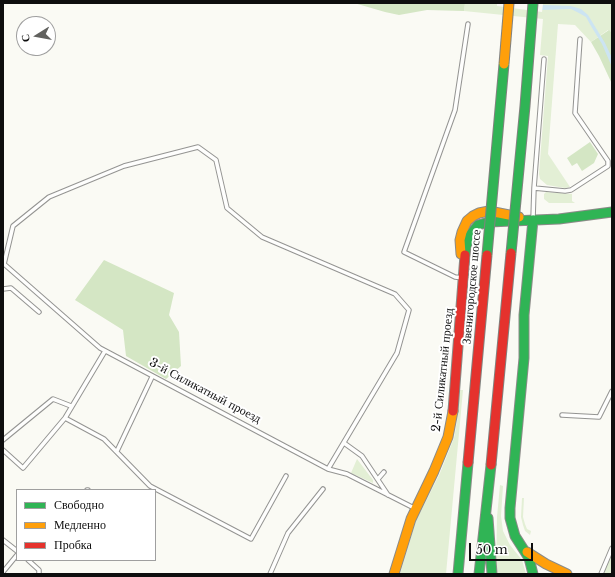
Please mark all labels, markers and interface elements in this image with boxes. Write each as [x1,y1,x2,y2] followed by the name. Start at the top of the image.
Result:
[16,16,56,56] north arrow
[18,33,33,43] text: С
[460,229,484,345] street label: Звенигородское шоссе
[429,307,457,433] street label: 2-й Силикатный проезд
[147,355,263,427] street label: 3-й Силикатный проезд
[16,489,156,561] legend
[54,497,104,512] text: Свободно
[54,517,106,532] text: Медленно
[471,535,535,561] scale bar
[54,537,92,552] text: Пробка
[476,542,508,557] text: 50 m

